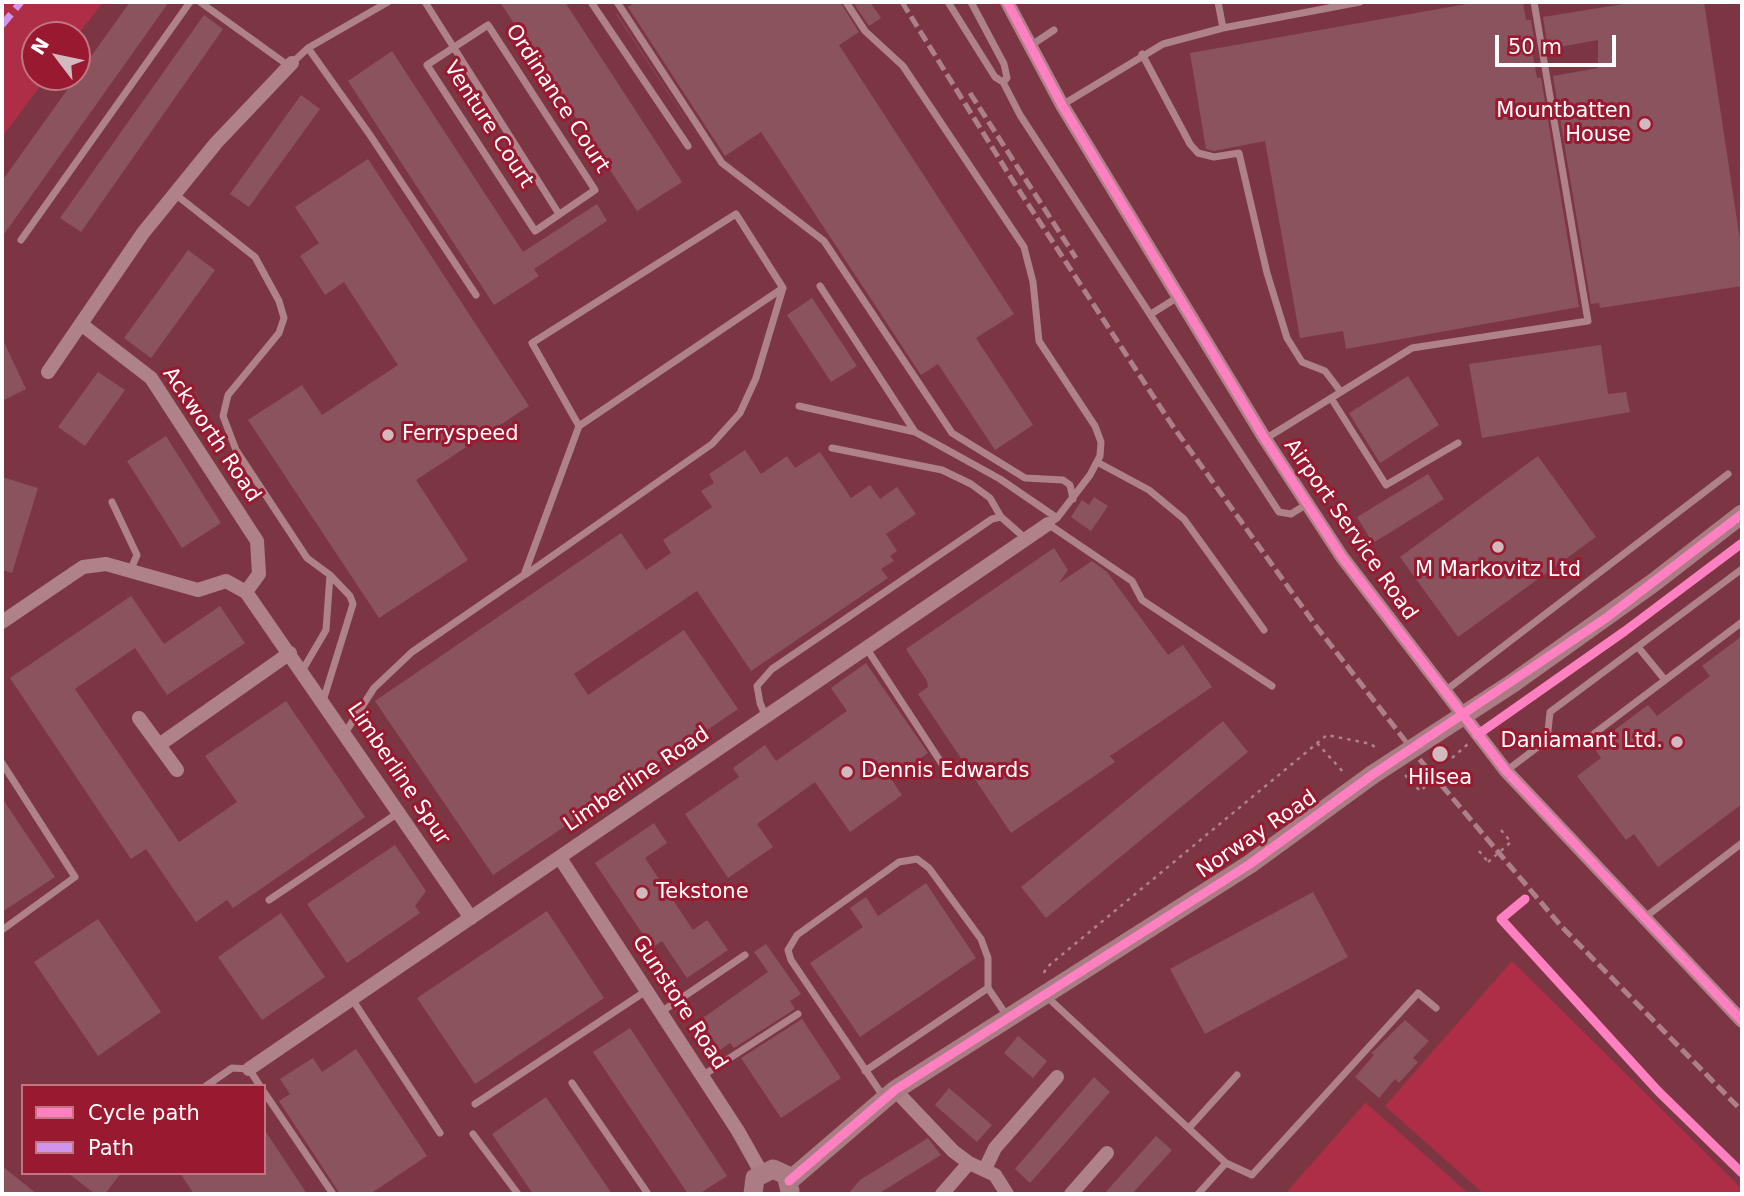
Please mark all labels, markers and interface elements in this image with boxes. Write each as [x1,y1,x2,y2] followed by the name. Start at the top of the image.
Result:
[500,20,614,178] street label: Ordinance Court
[21,21,91,91] north arrow
[1499,21,1620,65] scale bar
[26,33,53,59] text: N
[1508,35,1562,59] text: 50 m
[438,57,538,193] street label: Venture Court
[1496,99,1631,149] place label: Mountbatten House
[1637,116,1653,132] marker: Mountbatten House
[157,363,265,507] street label: Ackworth Road
[402,422,519,448] place label: Ferryspeed
[380,427,396,443] marker: Ferryspeed
[1278,434,1422,626] street label: Airport Service Road
[1490,539,1506,555] marker: M Markovitz Ltd
[1415,558,1581,584] place label: M Markovitz Ltd
[341,698,455,850] street label: Limberline Spur
[559,722,715,838] street label: Limberline Road
[1500,729,1663,755] place label: Daniamant Ltd.
[1669,734,1685,750] marker: Daniamant Ltd.
[1430,744,1450,764] marker: Hilsea
[861,759,1029,785] place label: Dennis Edwards
[839,764,855,780] marker: Dennis Edwards
[1408,766,1472,792] place label: Hilsea
[1192,786,1322,884] street label: Norway Road
[656,880,749,906] place label: Tekstone
[634,885,650,901] marker: Tekstone
[626,931,732,1075] street label: Gunstore Road
[21,1084,266,1175] legend
[88,1101,200,1125] text: Cycle path
[88,1136,134,1160] text: Path

